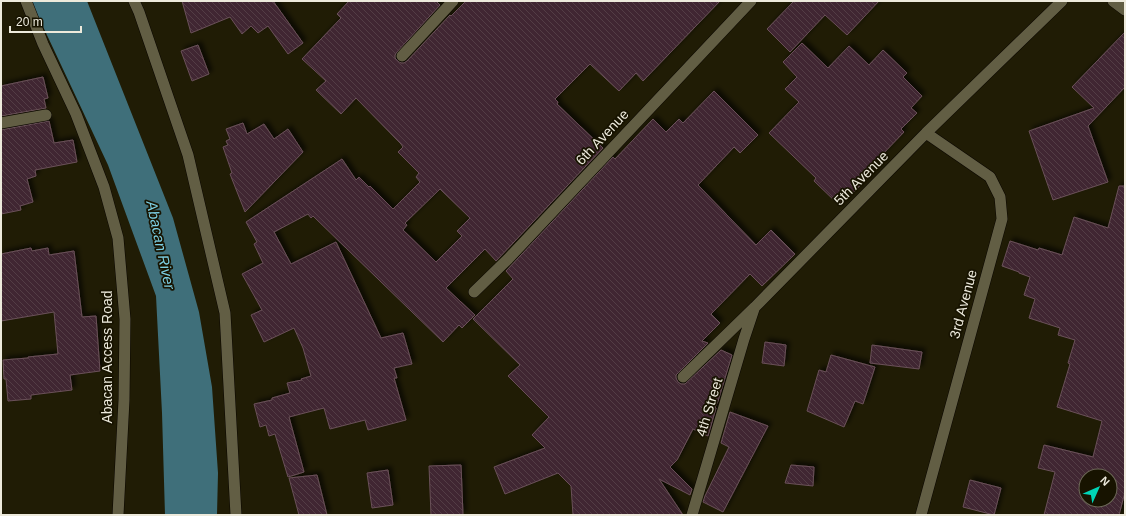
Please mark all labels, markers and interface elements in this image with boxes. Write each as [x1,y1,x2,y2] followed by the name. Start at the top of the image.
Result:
[10,8,81,34] scale bar
[16,15,43,29] text: 20 m
[572,106,632,168] street label: 6th Avenue
[831,148,891,208] street label: 5th Avenue
[143,198,179,292] water label: Abacan River
[946,268,980,340] street label: 3rd Avenue
[99,290,115,424] street label: Abacan Access Road
[692,376,726,438] street label: 4th Street
[1078,468,1118,508] north arrow
[1098,474,1112,488] text: N

